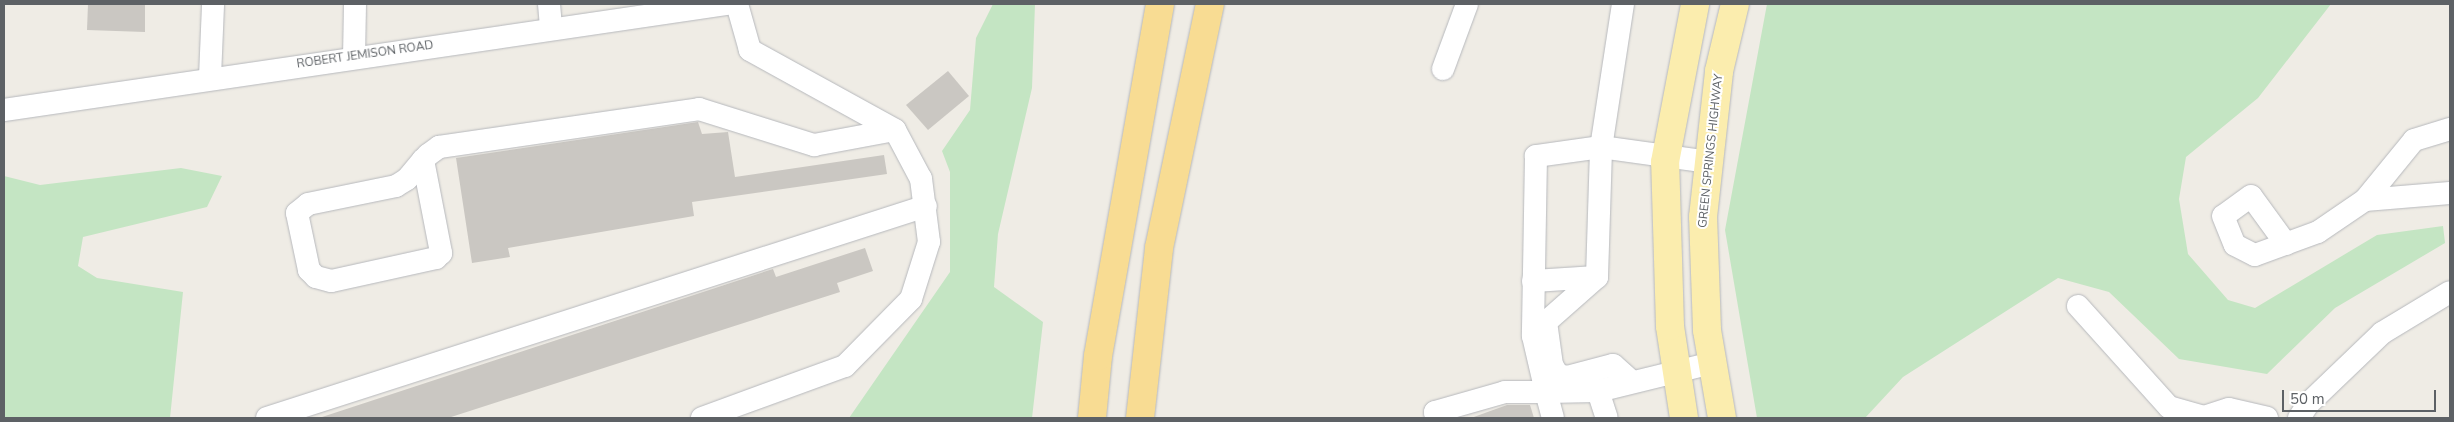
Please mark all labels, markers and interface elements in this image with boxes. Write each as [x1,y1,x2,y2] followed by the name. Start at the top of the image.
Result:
[296,38,434,72] street label: ROBERT JEMISON ROAD
[1696,73,1726,229] street label: GREEN SPRINGS HIGHWAY
[2284,380,2438,412] scale bar
[2290,389,2325,409] text: 50 m

